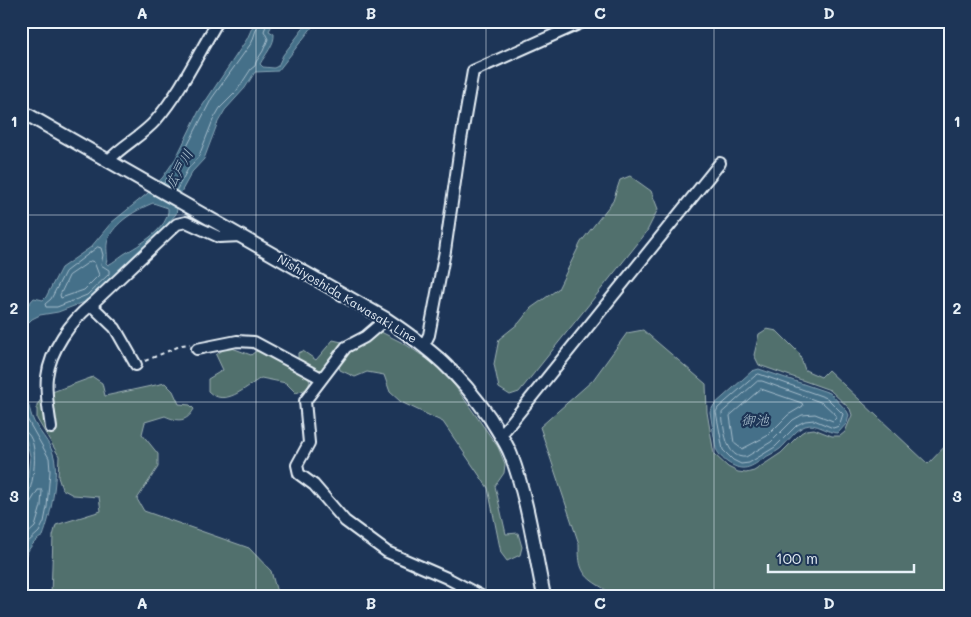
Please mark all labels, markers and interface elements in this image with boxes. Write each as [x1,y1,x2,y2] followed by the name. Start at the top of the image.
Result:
[136,2,148,23] text: A
[366,2,376,23] text: B
[594,2,606,23] text: C
[823,2,835,23] text: D
[10,110,18,131] text: 1
[953,110,961,131] text: 1
[160,146,197,192] water label: 広戸川
[275,250,420,346] street label: Nishiyoshida Kawasaki Line
[10,297,19,318] text: 2
[953,297,962,318] text: 2
[741,410,770,429] water label: 御池
[9,485,19,506] text: 3
[952,485,962,506] text: 3
[768,542,915,574] scale bar
[776,548,818,568] text: 100 m
[136,592,148,613] text: A
[366,592,376,613] text: B
[594,592,606,613] text: C
[823,592,835,613] text: D

